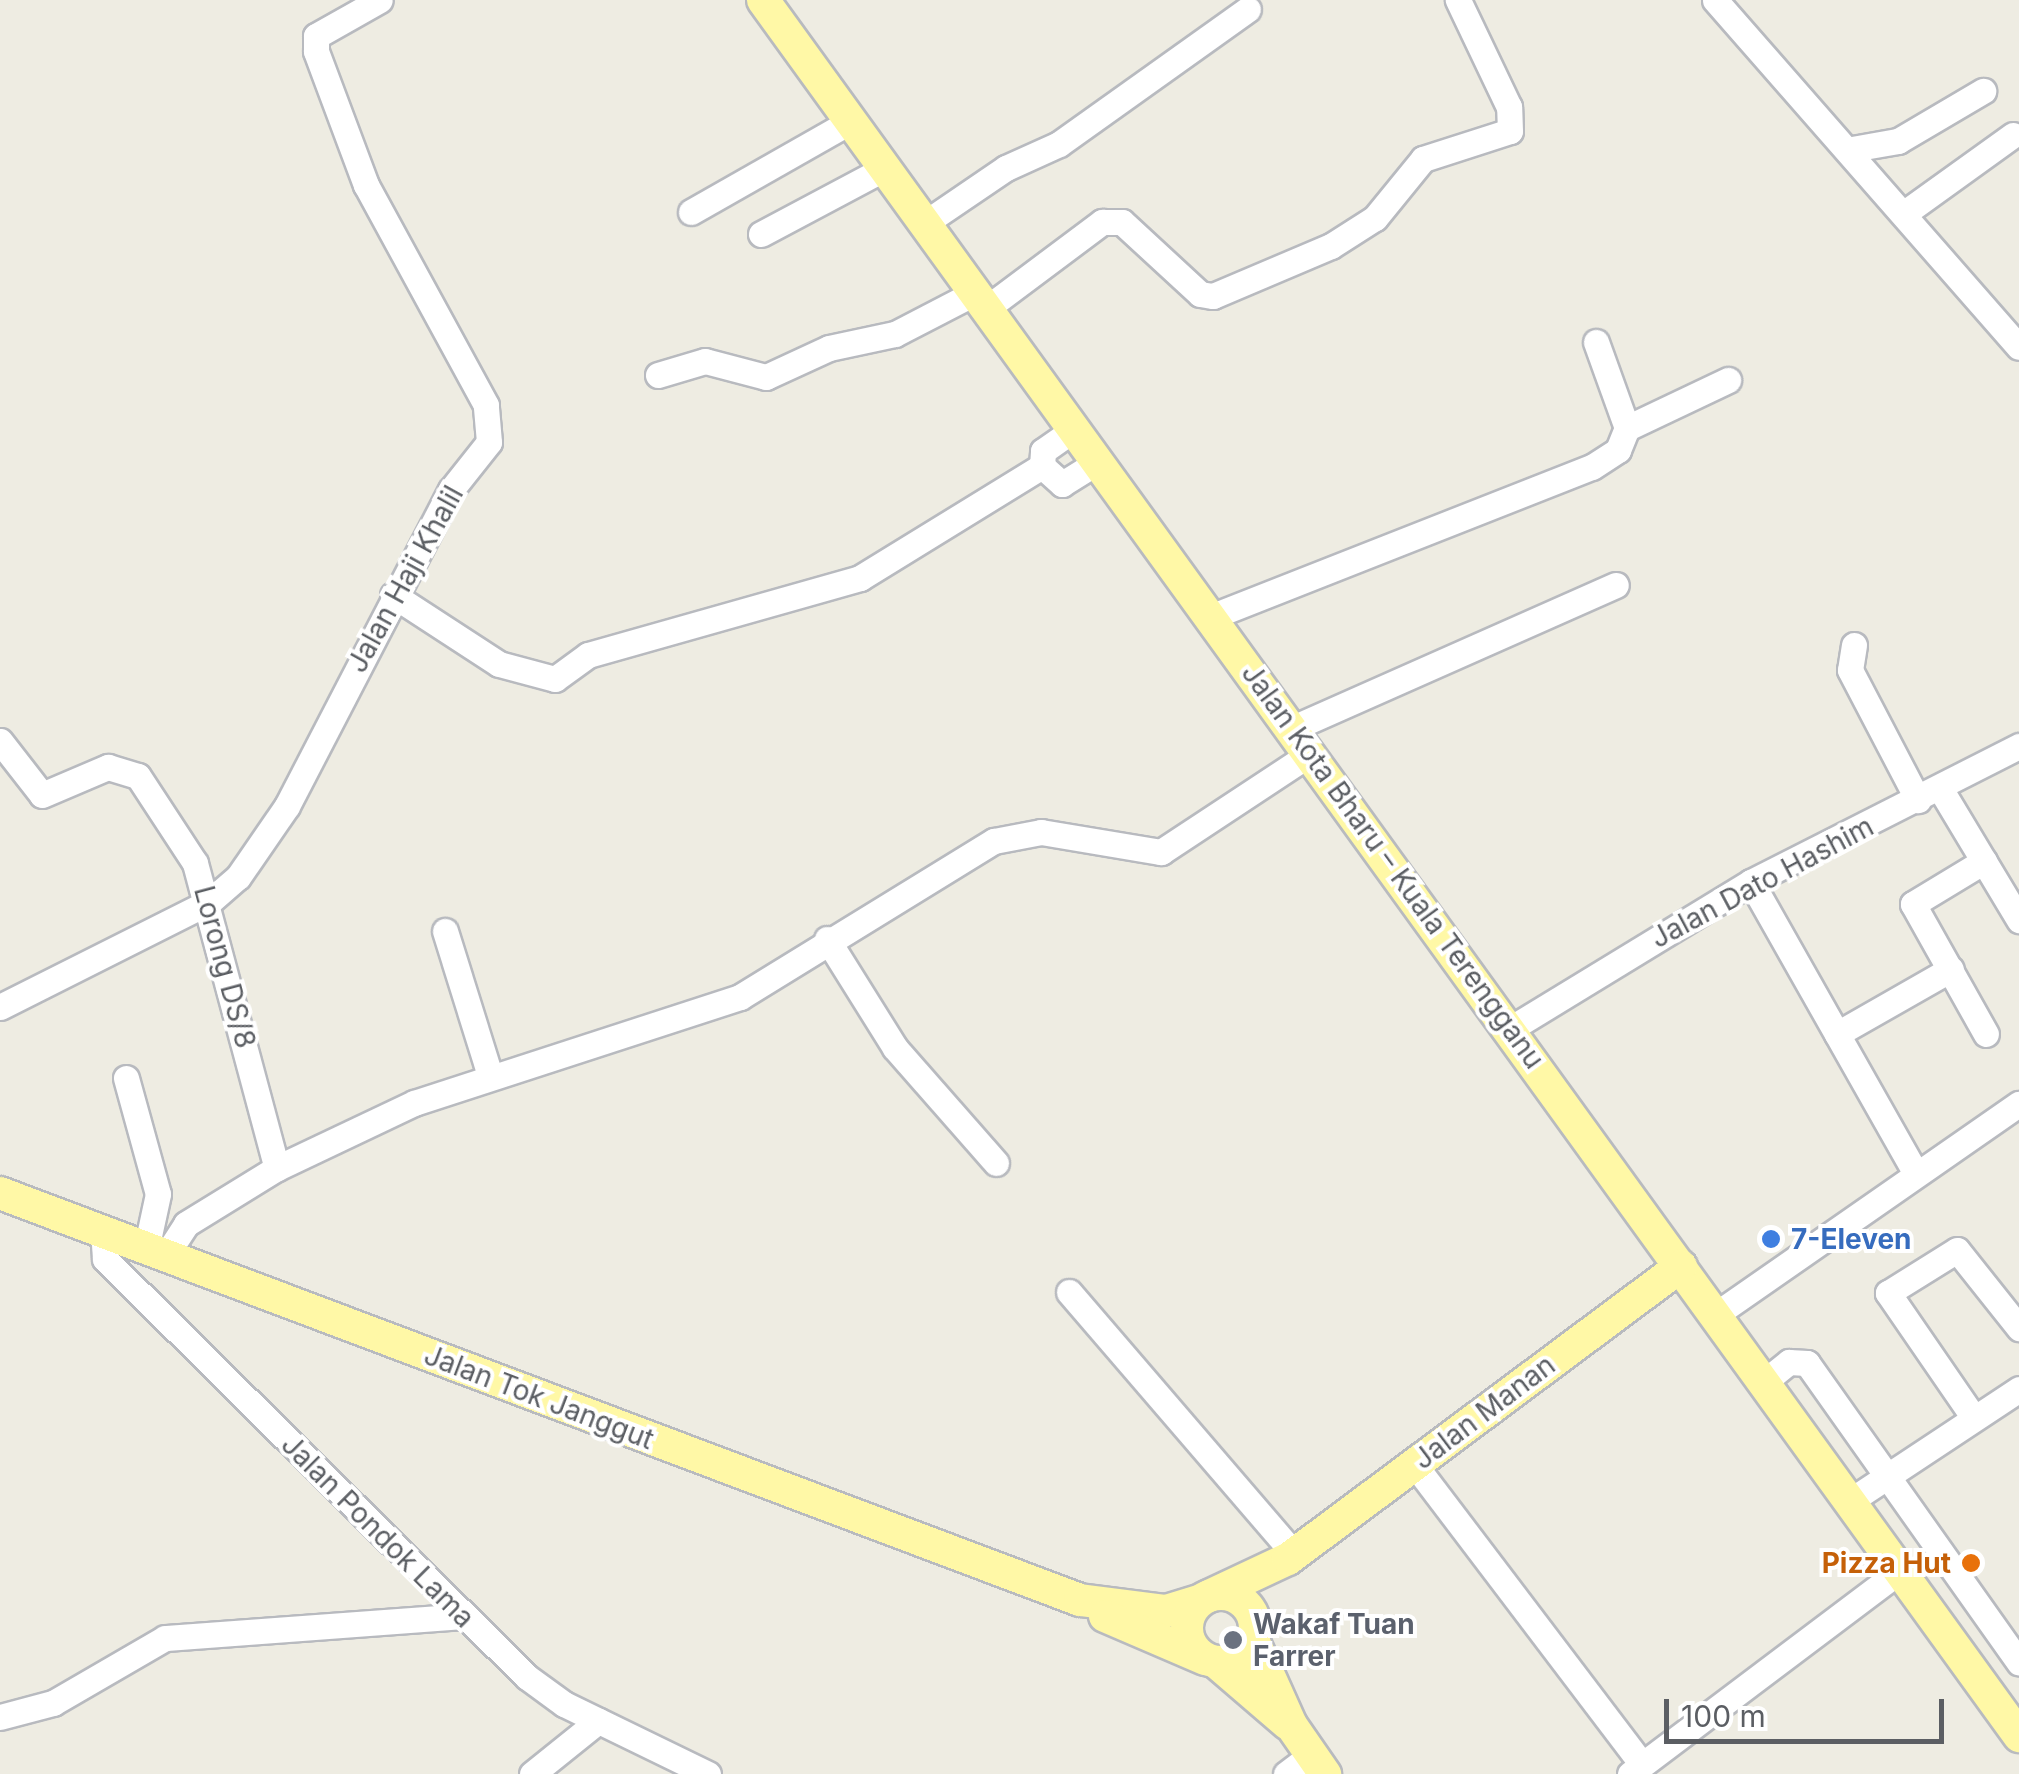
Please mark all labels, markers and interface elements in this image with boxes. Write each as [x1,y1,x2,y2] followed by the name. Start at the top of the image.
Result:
[340,480,470,678] street label: Jalan Haji Khalil
[1235,657,1551,1075] street label: Jalan Kota Bharu – Kuala Terengganu
[1645,809,1879,955] street label: Jalan Dato Hashim
[187,882,263,1052] street label: Lorong DS/8
[1791,1222,1912,1256] place label: 7-Eleven
[1760,1228,1782,1250] marker: 7-Eleven
[420,1338,658,1456] street label: Jalan Tok Janggut
[1407,1348,1561,1476] street label: Jalan Manan
[275,1428,481,1634] street label: Jalan Pondok Lama
[1822,1546,1951,1580] place label: Pizza Hut
[1960,1552,1982,1574] marker: Pizza Hut
[1253,1607,1415,1673] place label: Wakaf Tuan Farrer
[1222,1629,1244,1651] marker: Wakaf Tuan Farrer
[1669,1679,1949,1741] scale bar
[1681,1698,1766,1734] text: 100 m

